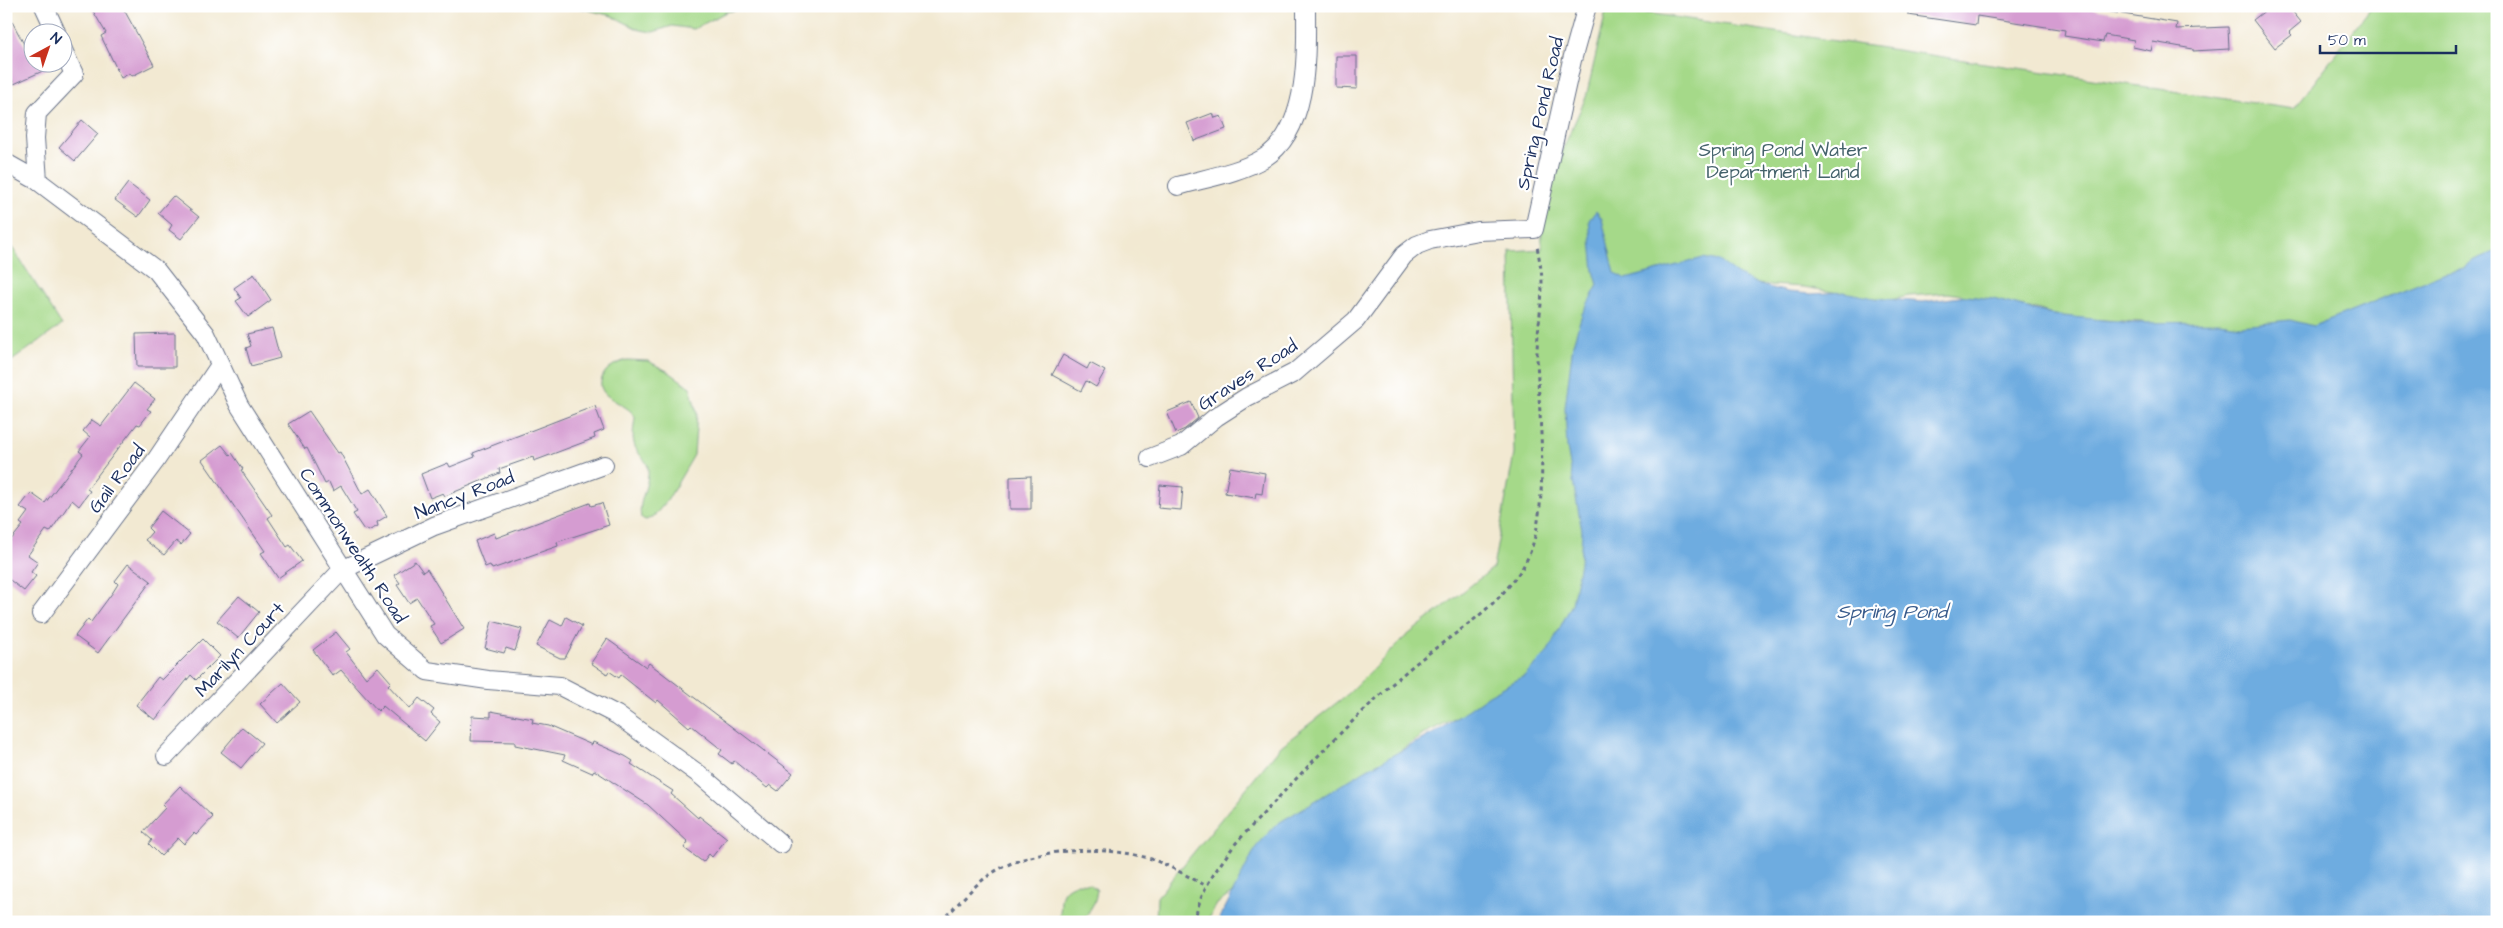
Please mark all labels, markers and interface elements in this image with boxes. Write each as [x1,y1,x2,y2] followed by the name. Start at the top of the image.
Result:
[22,22,72,72] north arrow
[2320,22,2457,54] scale bar
[46,28,66,49] text: N
[2328,30,2366,51] text: 50 m
[1510,34,1572,193] street label: Spring Pond Road
[1699,137,1868,186] park label: Spring Pond Water Department Land
[1193,333,1303,418] street label: Graves Road
[82,439,152,519] street label: Gail Road
[292,463,413,629] street label: Commonwealth Road
[411,464,519,528] street label: Nancy Road
[189,596,292,704] street label: Marilyn Court
[1837,598,1951,627] water label: Spring Pond

